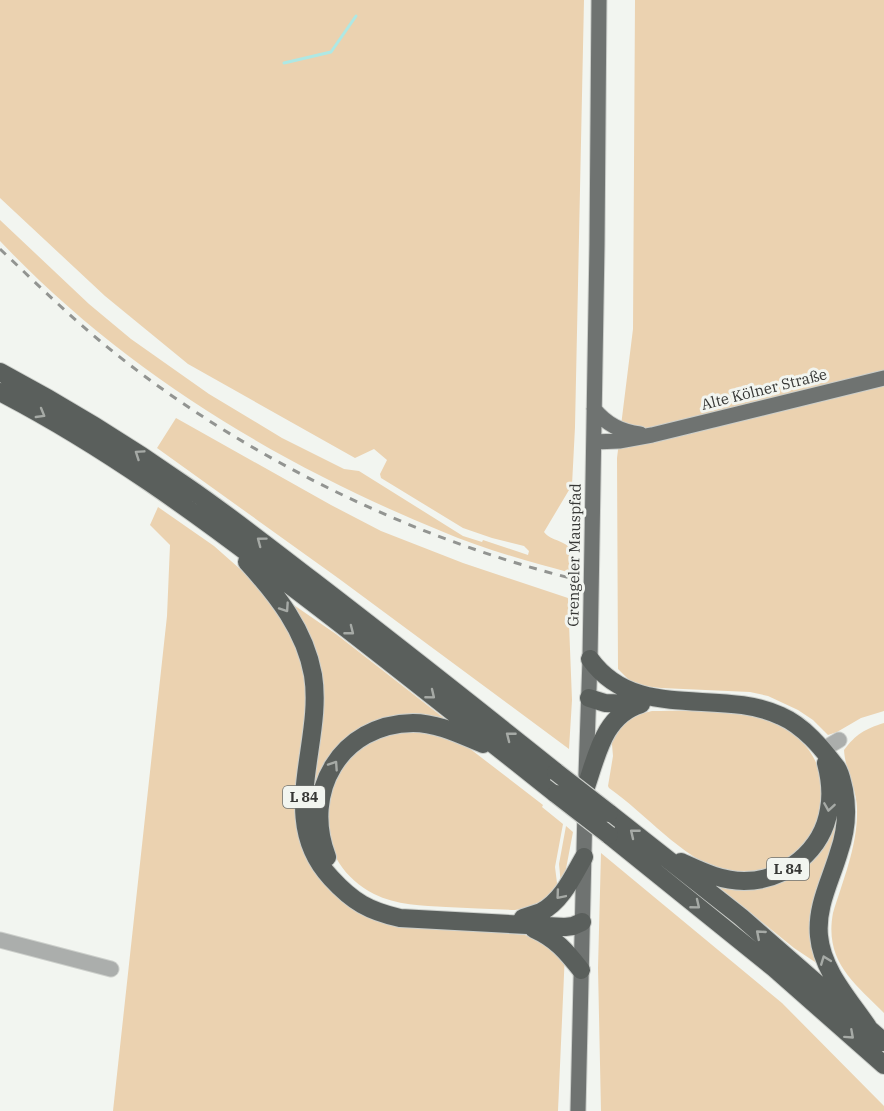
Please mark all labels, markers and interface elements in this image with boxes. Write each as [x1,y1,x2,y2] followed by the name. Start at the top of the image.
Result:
[699,364,829,414] street label: Alte Kölner Straße
[35,407,45,419] one-way arrow
[134,450,145,461] one-way arrow
[563,483,585,627] street label: Grengeler Mauspfad
[257,537,268,548] one-way arrow
[278,602,289,613] one-way arrow
[343,624,354,635] one-way arrow
[425,688,436,699] one-way arrow
[506,732,517,743] one-way arrow
[327,761,338,772] one-way arrow
[283,786,325,808] road number: L 84
[823,802,835,812] one-way arrow
[630,830,641,841] one-way arrow
[767,858,809,880] road number: L 84
[557,888,568,899] one-way arrow
[689,897,700,908] one-way arrow
[756,930,767,941] one-way arrow
[820,955,833,966] one-way arrow
[843,1027,854,1038] one-way arrow

